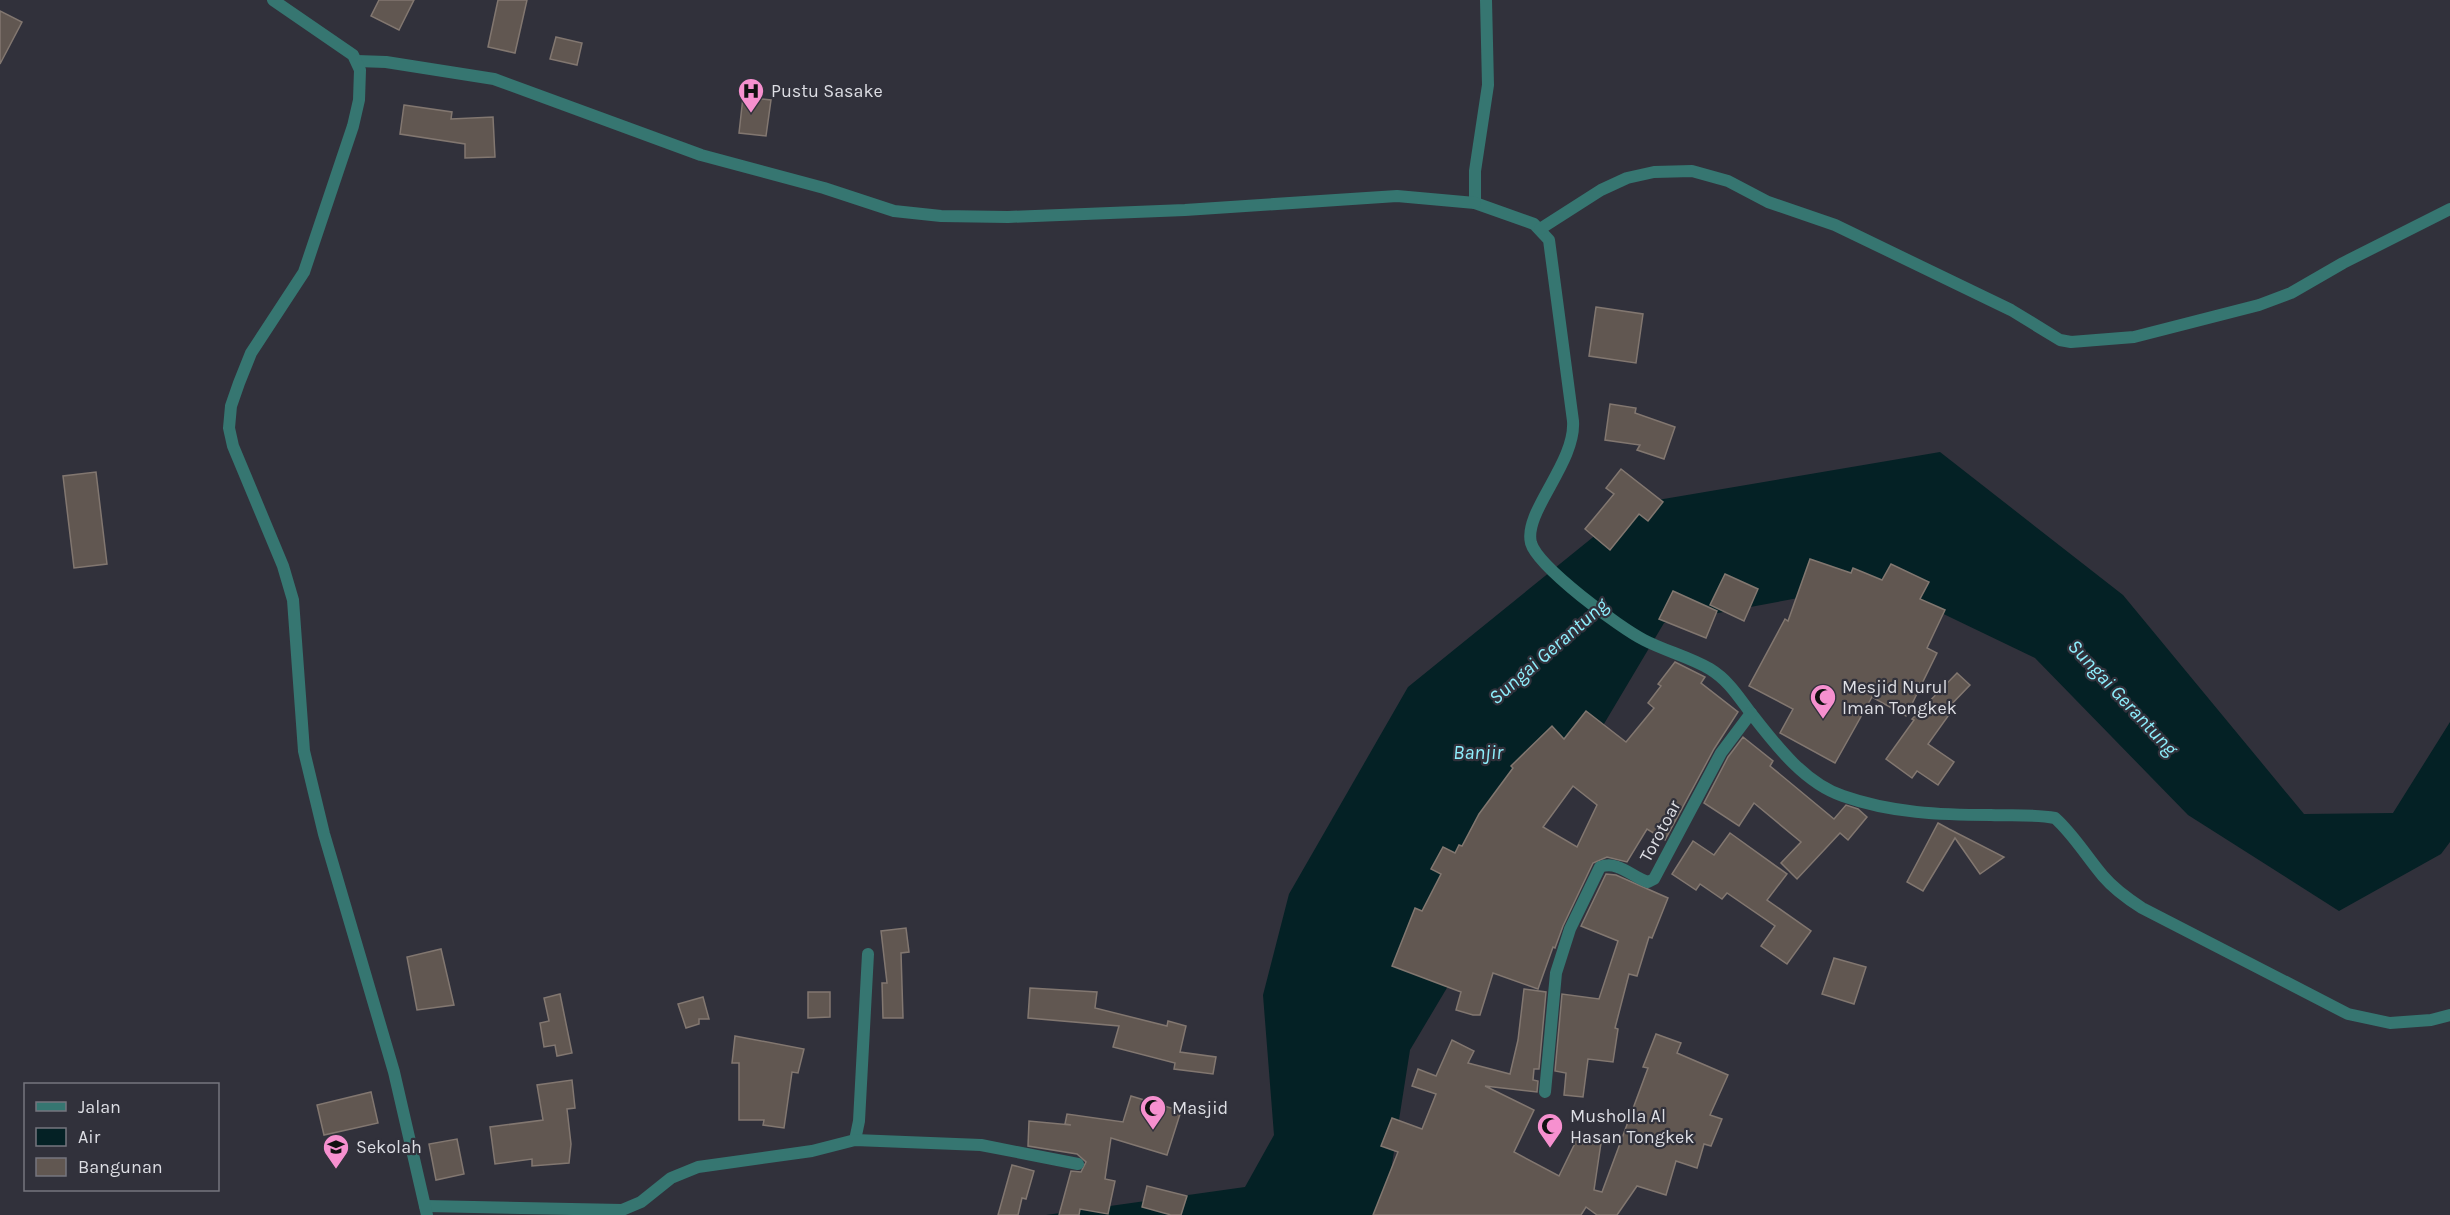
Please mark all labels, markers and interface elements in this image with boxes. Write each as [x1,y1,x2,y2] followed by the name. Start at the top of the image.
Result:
[736,76,766,114] hospital icon: Pustu Sasake
[771,80,883,102] place label: Pustu Sasake
[1484,593,1613,709] water label: Sungai Gerantung
[2063,635,2183,761] water label: Sungai Gerantung
[1842,676,1957,719] place label: Mesjid Nurul Iman Tongkek
[1808,682,1838,720] mosque icon: Mesjid Nurul Iman Tongkek
[1453,741,1504,764] water label: Banjir
[1635,796,1686,866] street label: Torotoar
[24,1083,219,1191] legend
[1138,1093,1168,1131] mosque icon: Masjid
[78,1096,121,1118] text: Jalan
[1172,1097,1228,1119] place label: Masjid
[1570,1105,1694,1148] place label: Musholla Al Hasan Tongkek
[1535,1111,1565,1149] mosque icon: Musholla Al Hasan Tongkek
[78,1126,101,1148] text: Air
[321,1132,351,1170] school or university icon: Sekolah
[356,1136,422,1158] place label: Sekolah
[78,1156,163,1178] text: Bangunan

